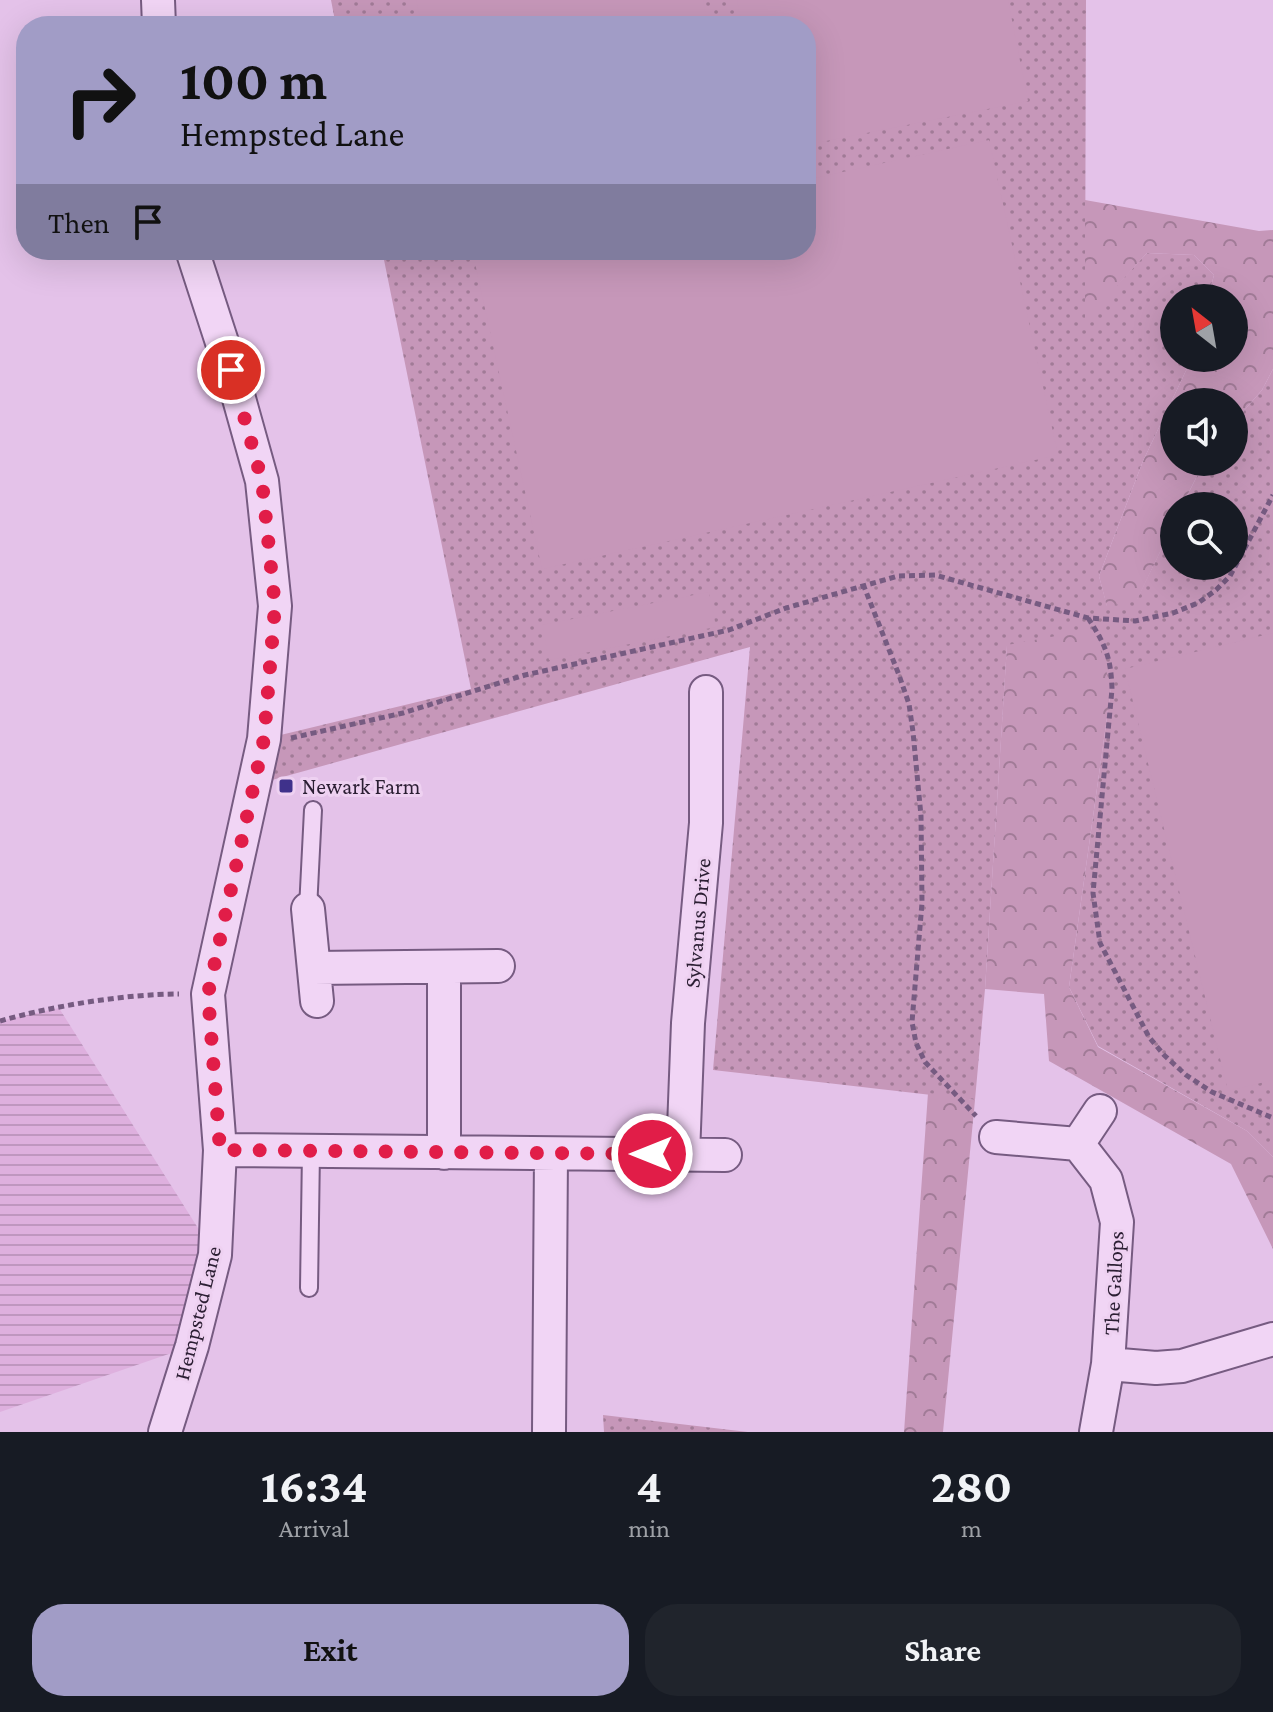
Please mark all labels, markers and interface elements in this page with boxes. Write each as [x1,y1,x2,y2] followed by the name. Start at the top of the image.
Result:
[48,48,152,152] icon: right
[180,49,327,111] text: 100 m
[180,114,404,154] text: Hempsted Lane
[126,200,170,244] icon: arrive
[48,206,110,239] text: Then
[1160,284,1248,372] north arrow
[1160,284,1248,580] map controls
[197,336,265,404] pin
[209,348,253,392] icon: arrive
[1160,388,1248,476] button: sound
[1160,492,1248,580] button: search
[302,774,421,799] place label: Newark Farm
[277,777,295,795] marker: Newark Farm
[679,857,716,989] street label: Sylvanus Drive
[610,1112,694,1196] position arrow
[1098,1230,1129,1336] street label: The Gallops
[169,1244,226,1383] street label: Hempsted Lane
[261,1459,368,1512] text: 16:34
[636,1459,662,1512] text: 4
[931,1459,1012,1512] text: 280
[279,1514,350,1543] text: Arrival
[628,1514,670,1543] text: min
[961,1514,982,1543] text: m
[32,1604,629,1696] button: Exit
[645,1604,1241,1696] button: Share

